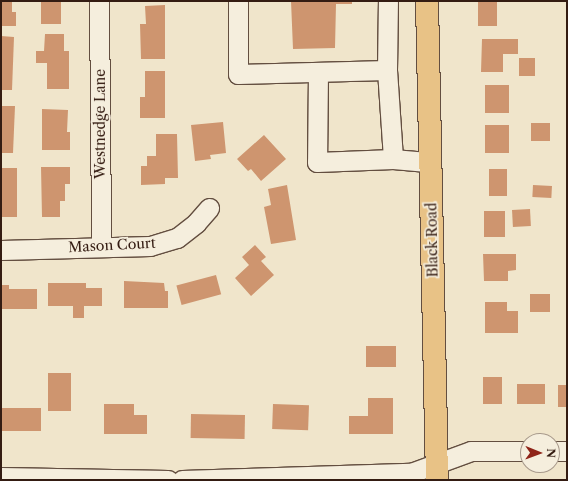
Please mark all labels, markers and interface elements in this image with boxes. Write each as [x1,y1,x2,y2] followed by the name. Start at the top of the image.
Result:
[92,69,108,179] street label: Westnedge Lane
[423,202,441,278] street label: Black Road
[68,234,156,256] street label: Mason Court
[520,433,560,473] north arrow
[544,448,558,458] text: N

